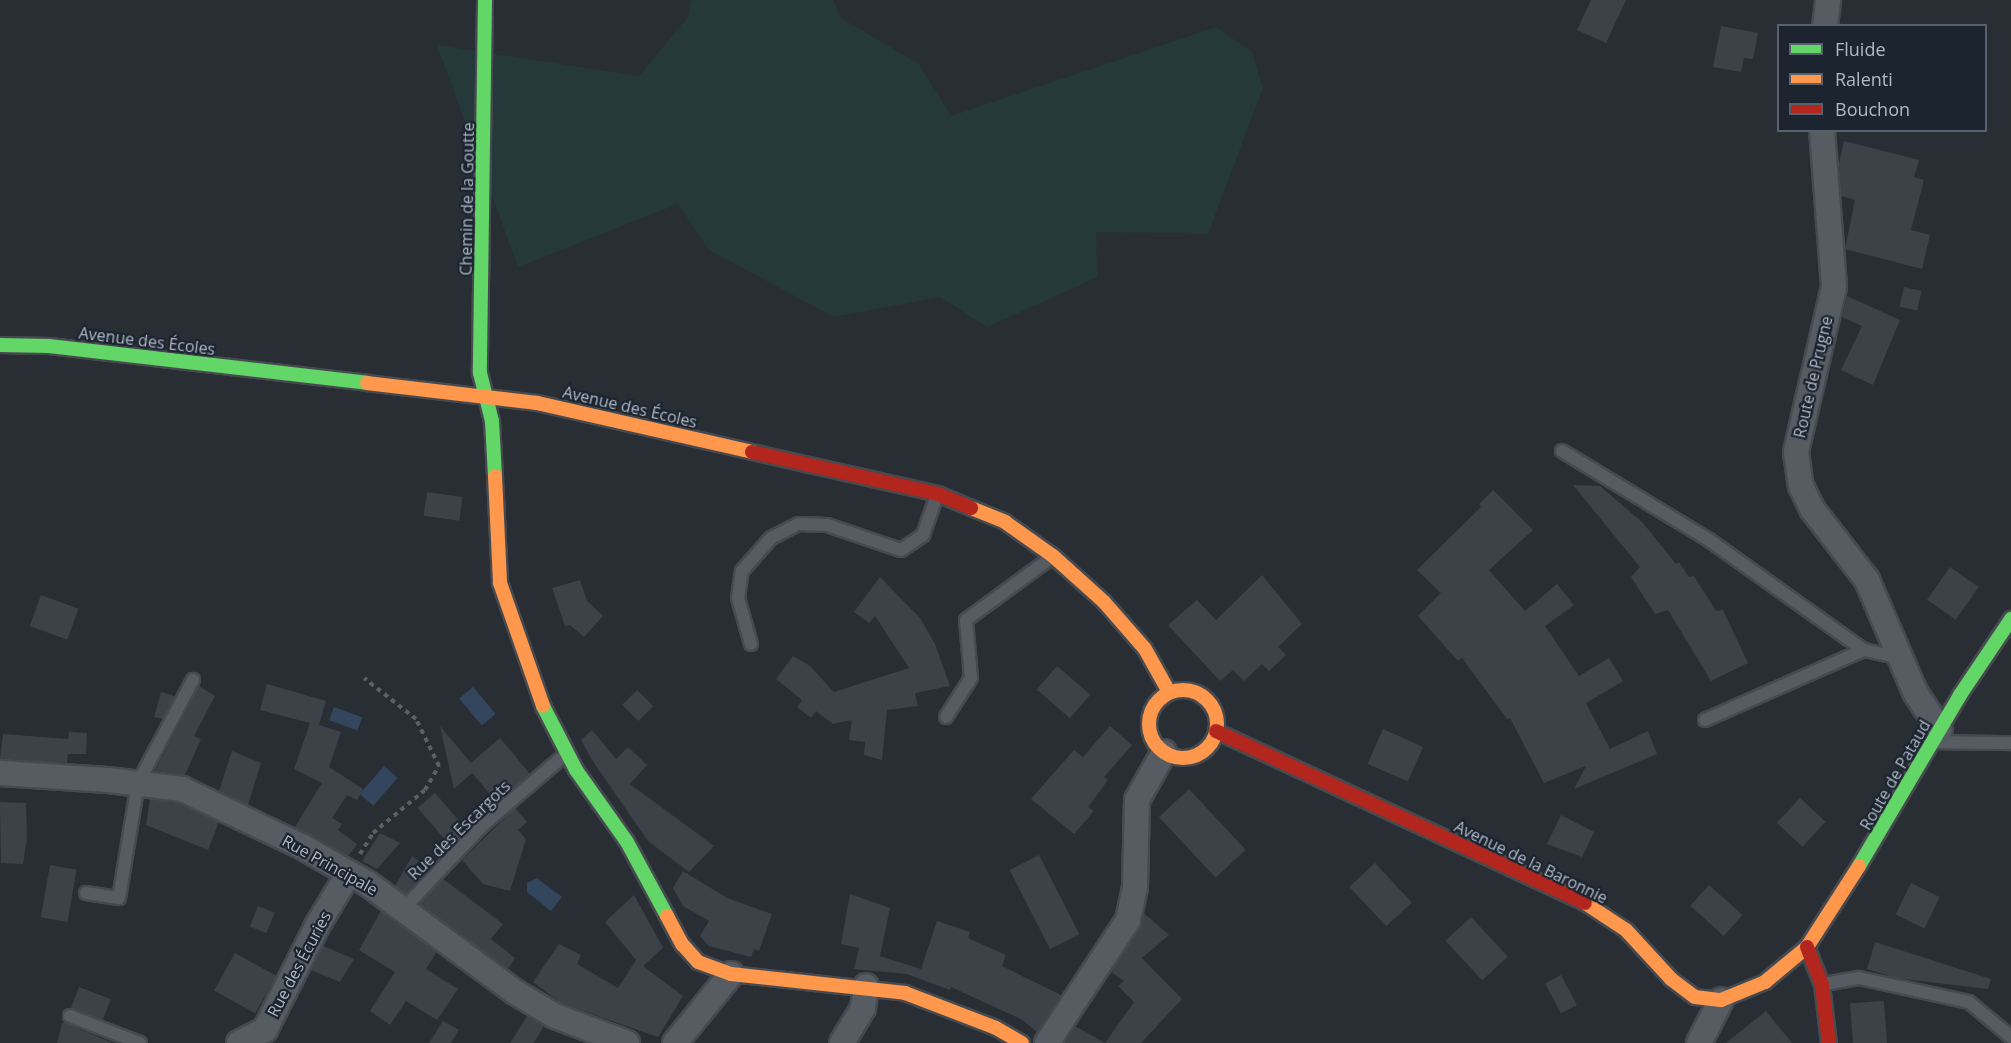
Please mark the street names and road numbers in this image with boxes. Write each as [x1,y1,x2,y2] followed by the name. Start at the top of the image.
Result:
[456,122,478,276] street label: Chemin de la Goutte
[1790,314,1836,440] street label: Route de Prugne
[78,323,216,359] street label: Avenue des Écoles
[561,382,699,432] street label: Avenue des Écoles
[1856,717,1934,833] street label: Route de Pataud
[404,776,514,884] street label: Rue des Escargots
[1451,817,1611,907] street label: Avenue de la Baronnie
[279,831,381,899] street label: Rue Principale
[263,908,335,1020] street label: Rue des Écuries

